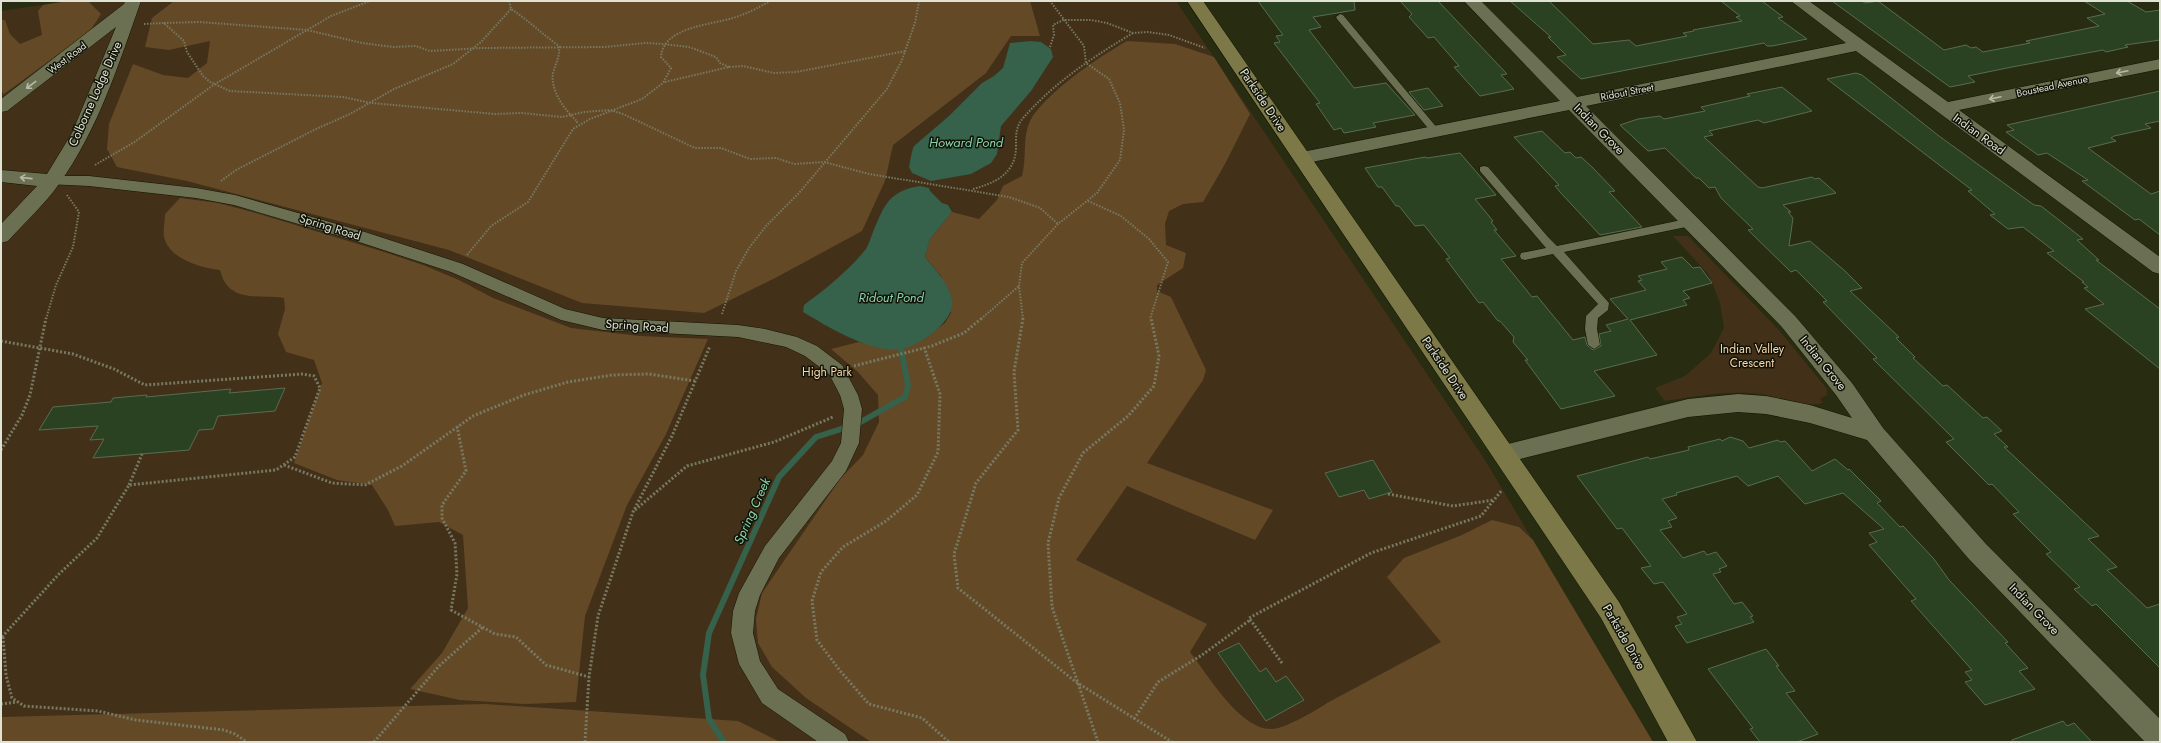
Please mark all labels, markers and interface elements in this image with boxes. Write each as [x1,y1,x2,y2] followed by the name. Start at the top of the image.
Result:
[44,38,90,78] street label: West Road
[64,39,126,149] street label: Colborne Lodge Drive
[1235,65,1291,135] street label: Parkside Drive
[2116,68,2129,76] one-way arrow
[2015,71,2089,101] street label: Boustead Avenue
[1599,79,1655,105] street label: Ridout Street
[26,80,37,89] one-way arrow
[1988,94,2001,102] one-way arrow
[1569,99,1629,159] street label: Indian Grove
[1949,109,2009,159] street label: Indian Road
[929,133,1004,152] water label: Howard Pond
[20,174,33,182] one-way arrow
[297,209,363,245] street label: Spring Road
[858,288,924,307] water label: Ridout Pond
[605,315,669,337] street label: Spring Road
[1795,332,1851,394] street label: Indian Grove
[1417,333,1473,403] street label: Parkside Drive
[1720,340,1785,372] park label: Indian Valley Crescent
[802,363,853,381] park label: High Park
[729,474,775,547] water label: Spring Creek
[2005,579,2063,639] street label: Indian Grove
[1598,601,1650,673] street label: Parkside Drive

